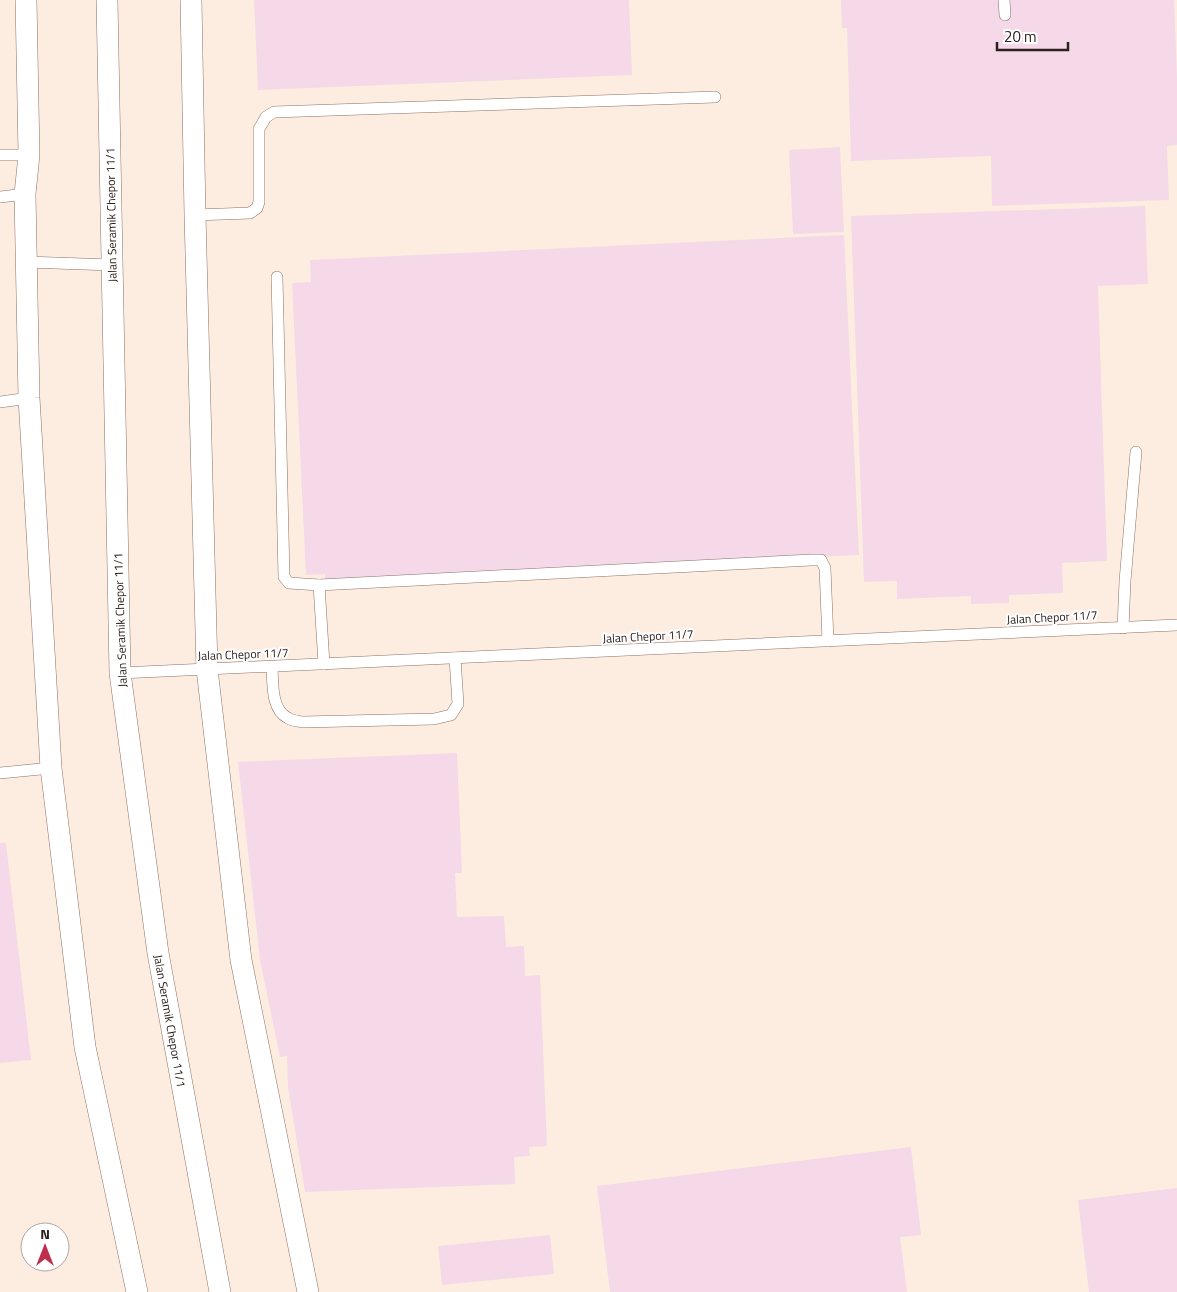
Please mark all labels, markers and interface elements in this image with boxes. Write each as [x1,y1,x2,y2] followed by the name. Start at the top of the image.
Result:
[997,20,1068,52] scale bar
[1004,25,1037,48] text: 20 m
[100,147,122,283] street label: Jalan Seramik Chepor 11/1
[108,552,132,688] street label: Jalan Seramik Chepor 11/1
[1006,605,1098,629] street label: Jalan Chepor 11/7
[602,624,694,648] street label: Jalan Chepor 11/7
[197,643,289,665] street label: Jalan Chepor 11/7
[149,953,191,1089] street label: Jalan Seramik Chepor 11/1
[20,1222,70,1272] north arrow
[40,1223,50,1244] text: N

